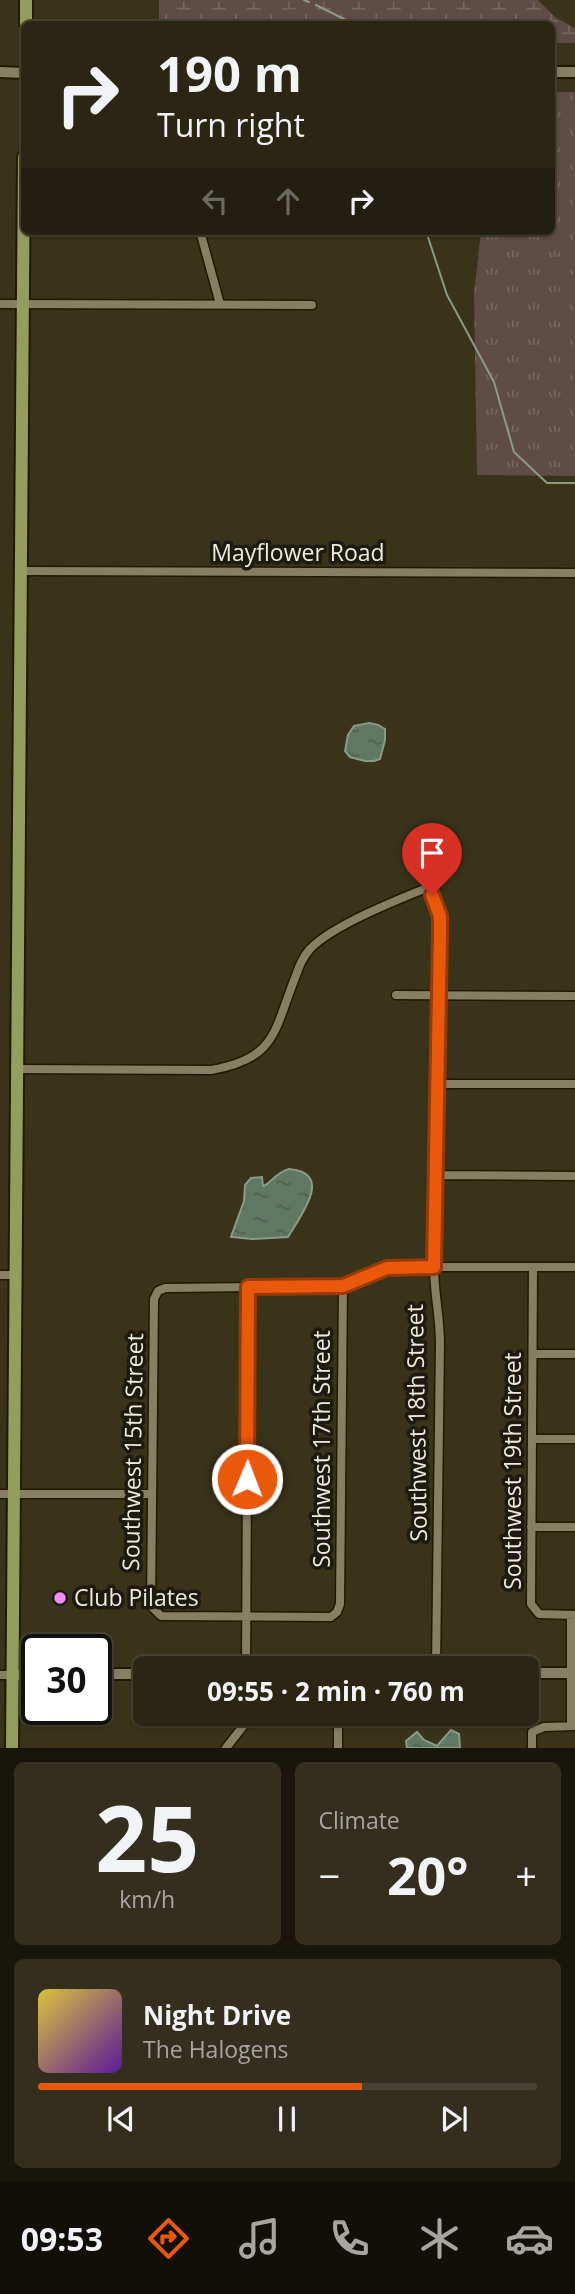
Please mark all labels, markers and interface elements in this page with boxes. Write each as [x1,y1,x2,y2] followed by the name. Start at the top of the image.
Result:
[157,40,302,106] text: 190 m
[42,49,133,140] icon: right
[157,103,305,146] text: Turn right
[196,182,234,220] icon: left
[269,182,307,220] icon: ahead
[342,182,380,220] icon: right
[211,536,385,568] street label: Mayflower Road
[402,823,462,895] pin
[413,834,451,872] icon: arrive
[398,1304,434,1542] street label: Southwest 18th Street
[305,1330,337,1568] street label: Southwest 17th Street
[114,1333,150,1571] street label: Southwest 15th Street
[496,1352,528,1590] street label: Southwest 19th Street
[210,1442,284,1516] position arrow
[74,1581,199,1613] place label: Club Pilates
[52,1590,68,1606] marker: Club Pilates
[21,1634,112,1725] speed limit sign: 30
[207,1673,465,1709] text: 09:55 · 2 min · 760 m
[95,1775,199,1899] text: 25
[319,1804,400,1836] text: Climate
[387,1839,469,1910] text: 20°
[319,1849,340,1901] text: −
[515,1849,537,1901] text: +
[119,1883,175,1915] text: km/h
[143,1997,291,2033] text: Night Drive
[143,2033,289,2065] text: The Halogens
[102,2100,140,2138] icon: previous
[268,2100,306,2138] icon: pause
[435,2100,473,2138] icon: next
[144,2214,193,2263] icon: directions
[235,2214,284,2263] icon: music
[325,2214,374,2263] icon: phone
[415,2214,464,2263] icon: climate
[505,2214,554,2263] icon: car
[21,2217,103,2260] text: 09:53

